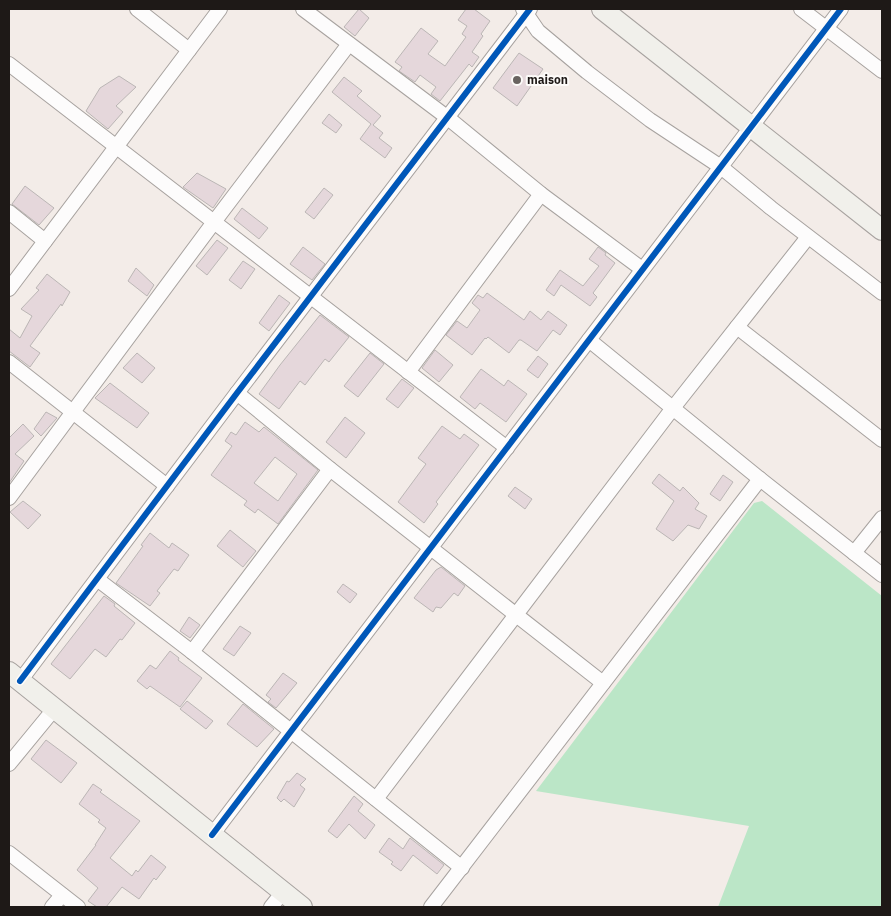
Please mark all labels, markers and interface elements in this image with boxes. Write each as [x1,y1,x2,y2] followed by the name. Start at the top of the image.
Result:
[527,72,568,87] place label: maison
[511,74,523,86] marker: maison

